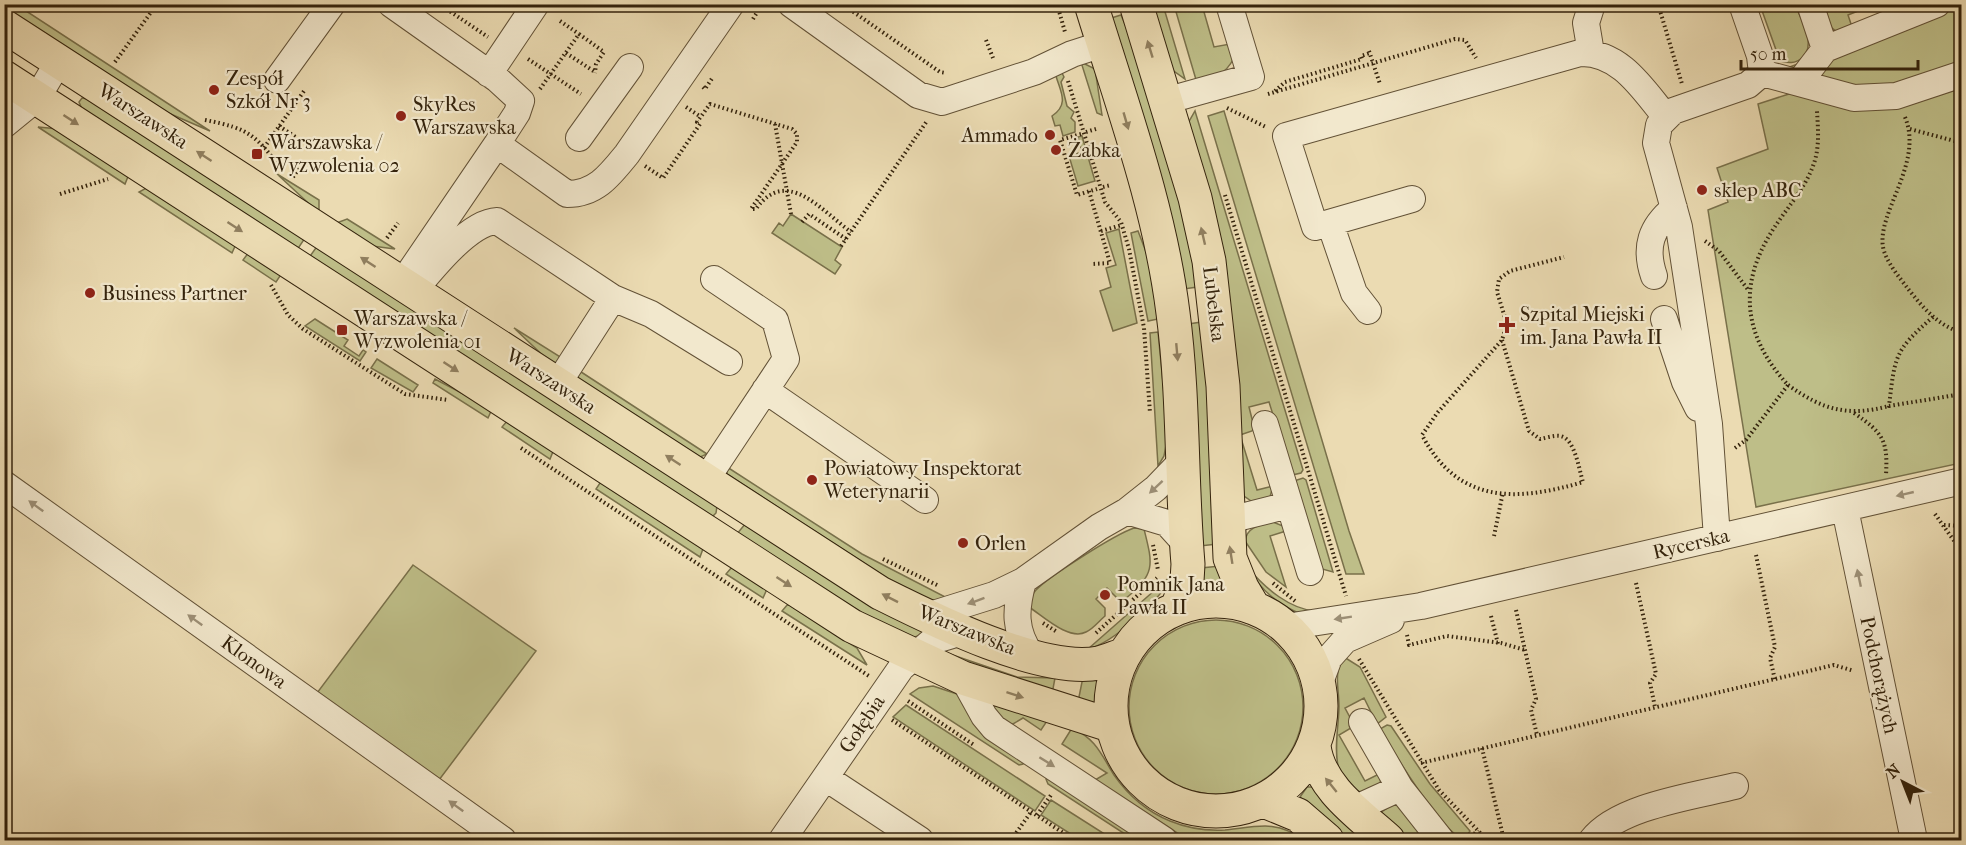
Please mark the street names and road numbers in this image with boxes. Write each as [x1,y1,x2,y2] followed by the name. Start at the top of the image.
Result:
[93,78,193,154] street label: Warszawska
[1198,265,1230,344] street label: Lubelska
[501,343,601,419] street label: Warszawska
[1650,524,1732,564] street label: Rycerska
[914,600,1020,660] street label: Warszawska
[1855,614,1903,737] street label: Podchorążych
[217,631,292,694] street label: Klonowa
[834,690,890,757] street label: Gołębia

